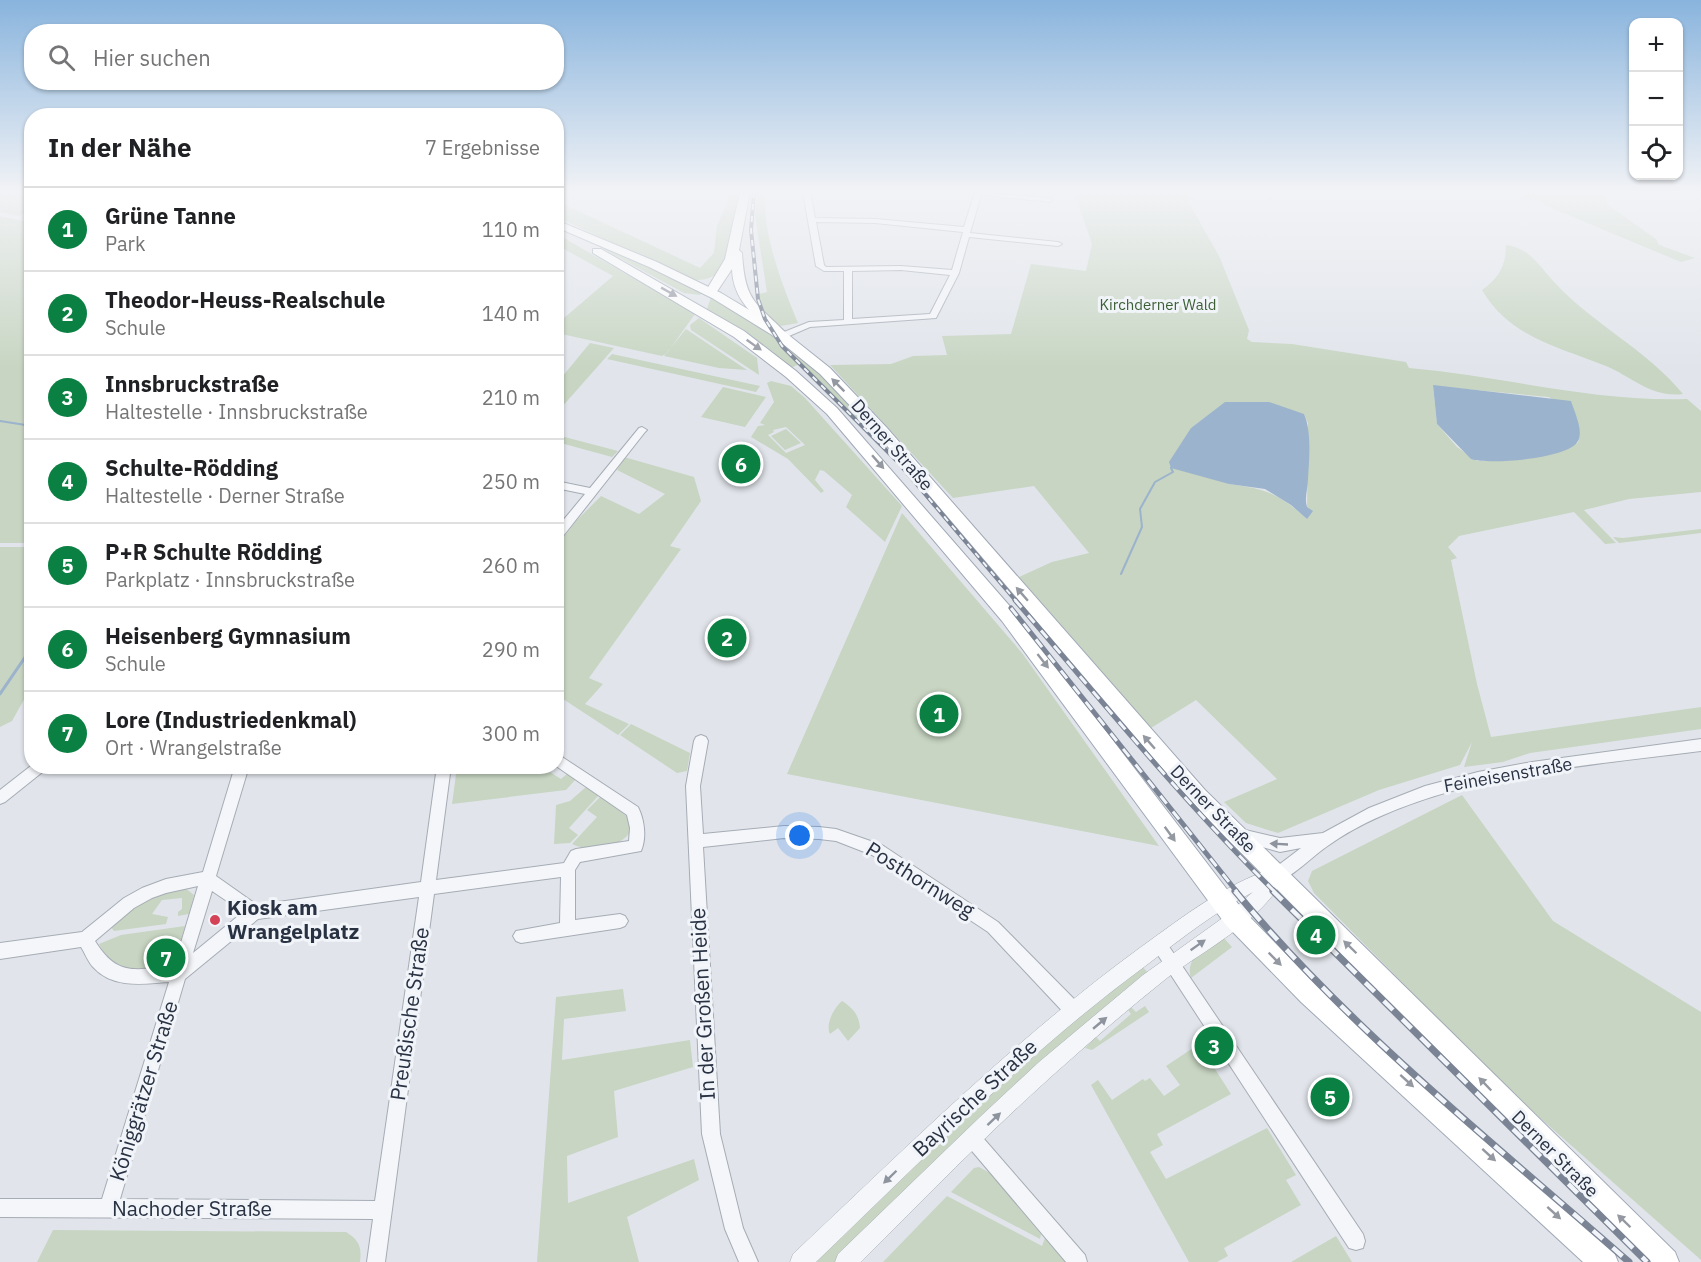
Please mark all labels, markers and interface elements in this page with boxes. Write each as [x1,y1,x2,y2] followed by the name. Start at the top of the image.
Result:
[1629,18,1683,180] map controls
[1629,18,1683,72] button: +
[24,24,564,90] search box
[45,41,78,74] icon: search
[93,43,211,72] text: Hier suchen
[1629,72,1683,126] button: −
[1629,126,1683,180] button: locate
[48,130,192,164] text: In der Nähe
[425,134,540,161] text: 7 Ergebnisse
[105,201,236,230] text: Grüne Tanne
[62,216,74,243] text: 1
[482,216,540,243] text: 110 m
[105,230,145,257] text: Park
[105,285,385,314] text: Theodor-Heuss-Realschule
[661,287,678,297] one-way arrow
[1099,295,1217,314] park label: Kirchderner Wald
[62,300,74,327] text: 2
[482,300,540,327] text: 140 m
[105,314,166,341] text: Schule
[745,339,761,351] one-way arrow
[105,369,279,398] text: Innsbruckstraße
[831,377,845,392] one-way arrow
[62,384,74,411] text: 3
[482,384,540,411] text: 210 m
[846,394,938,495] street label: Derner Straße
[105,398,368,425] text: Haltestelle · Innsbruckstraße
[722,442,760,486] pin: 6
[105,453,278,482] text: Schulte-Rödding
[871,454,884,470] one-way arrow
[62,468,74,495] text: 4
[482,468,540,495] text: 250 m
[105,482,345,509] text: Haltestelle · Derner Straße
[105,537,322,566] text: P+R Schulte Rödding
[62,552,74,579] text: 5
[482,552,540,579] text: 260 m
[105,566,355,593] text: Parkplatz · Innsbruckstraße
[1015,587,1029,602] one-way arrow
[708,616,746,660] pin: 2
[105,621,351,650] text: Heisenberg Gymnasium
[62,636,74,663] text: 6
[482,636,540,663] text: 290 m
[105,650,166,677] text: Schule
[1036,653,1048,668] one-way arrow
[920,692,958,736] pin: 1
[105,705,356,734] text: Lore (Industriedenkmal)
[62,720,74,747] text: 7
[482,720,540,747] text: 300 m
[105,734,282,761] text: Ort · Wrangelstraße
[1143,735,1156,750] one-way arrow
[1442,752,1574,797] street label: Feineisenstraße
[1166,760,1261,858] street label: Derner Straße
[785,821,814,850] your location
[1164,827,1176,842] one-way arrow
[861,835,980,924] street label: Posthornweg
[1269,840,1288,849] one-way arrow
[227,893,360,945] place label: Kiosk am Wrangelplatz
[683,907,721,1101] street label: In der Großen Heide
[1296,912,1336,958] pin: 4
[208,913,222,927] marker: Kiosk am Wrangelplatz
[383,925,435,1102] street label: Preußische Straße
[146,936,186,980] pin: 7
[1189,939,1205,951] one-way arrow
[1344,941,1358,955] one-way arrow
[1267,952,1281,966] one-way arrow
[102,997,184,1184] street label: Königgrätzer Straße
[1092,1017,1107,1030] one-way arrow
[1194,1024,1234,1068] pin: 3
[906,1032,1043,1162] street label: Bayrische Straße
[1310,1074,1350,1120] pin: 5
[1399,1074,1414,1088] one-way arrow
[1479,1077,1493,1091] one-way arrow
[1507,1105,1604,1202] street label: Derner Straße
[986,1112,1001,1126] one-way arrow
[1481,1147,1495,1161] one-way arrow
[883,1170,898,1184] one-way arrow
[112,1194,272,1222] street label: Nachoder Straße
[1546,1206,1561,1220] one-way arrow
[1616,1214,1631,1228] one-way arrow

